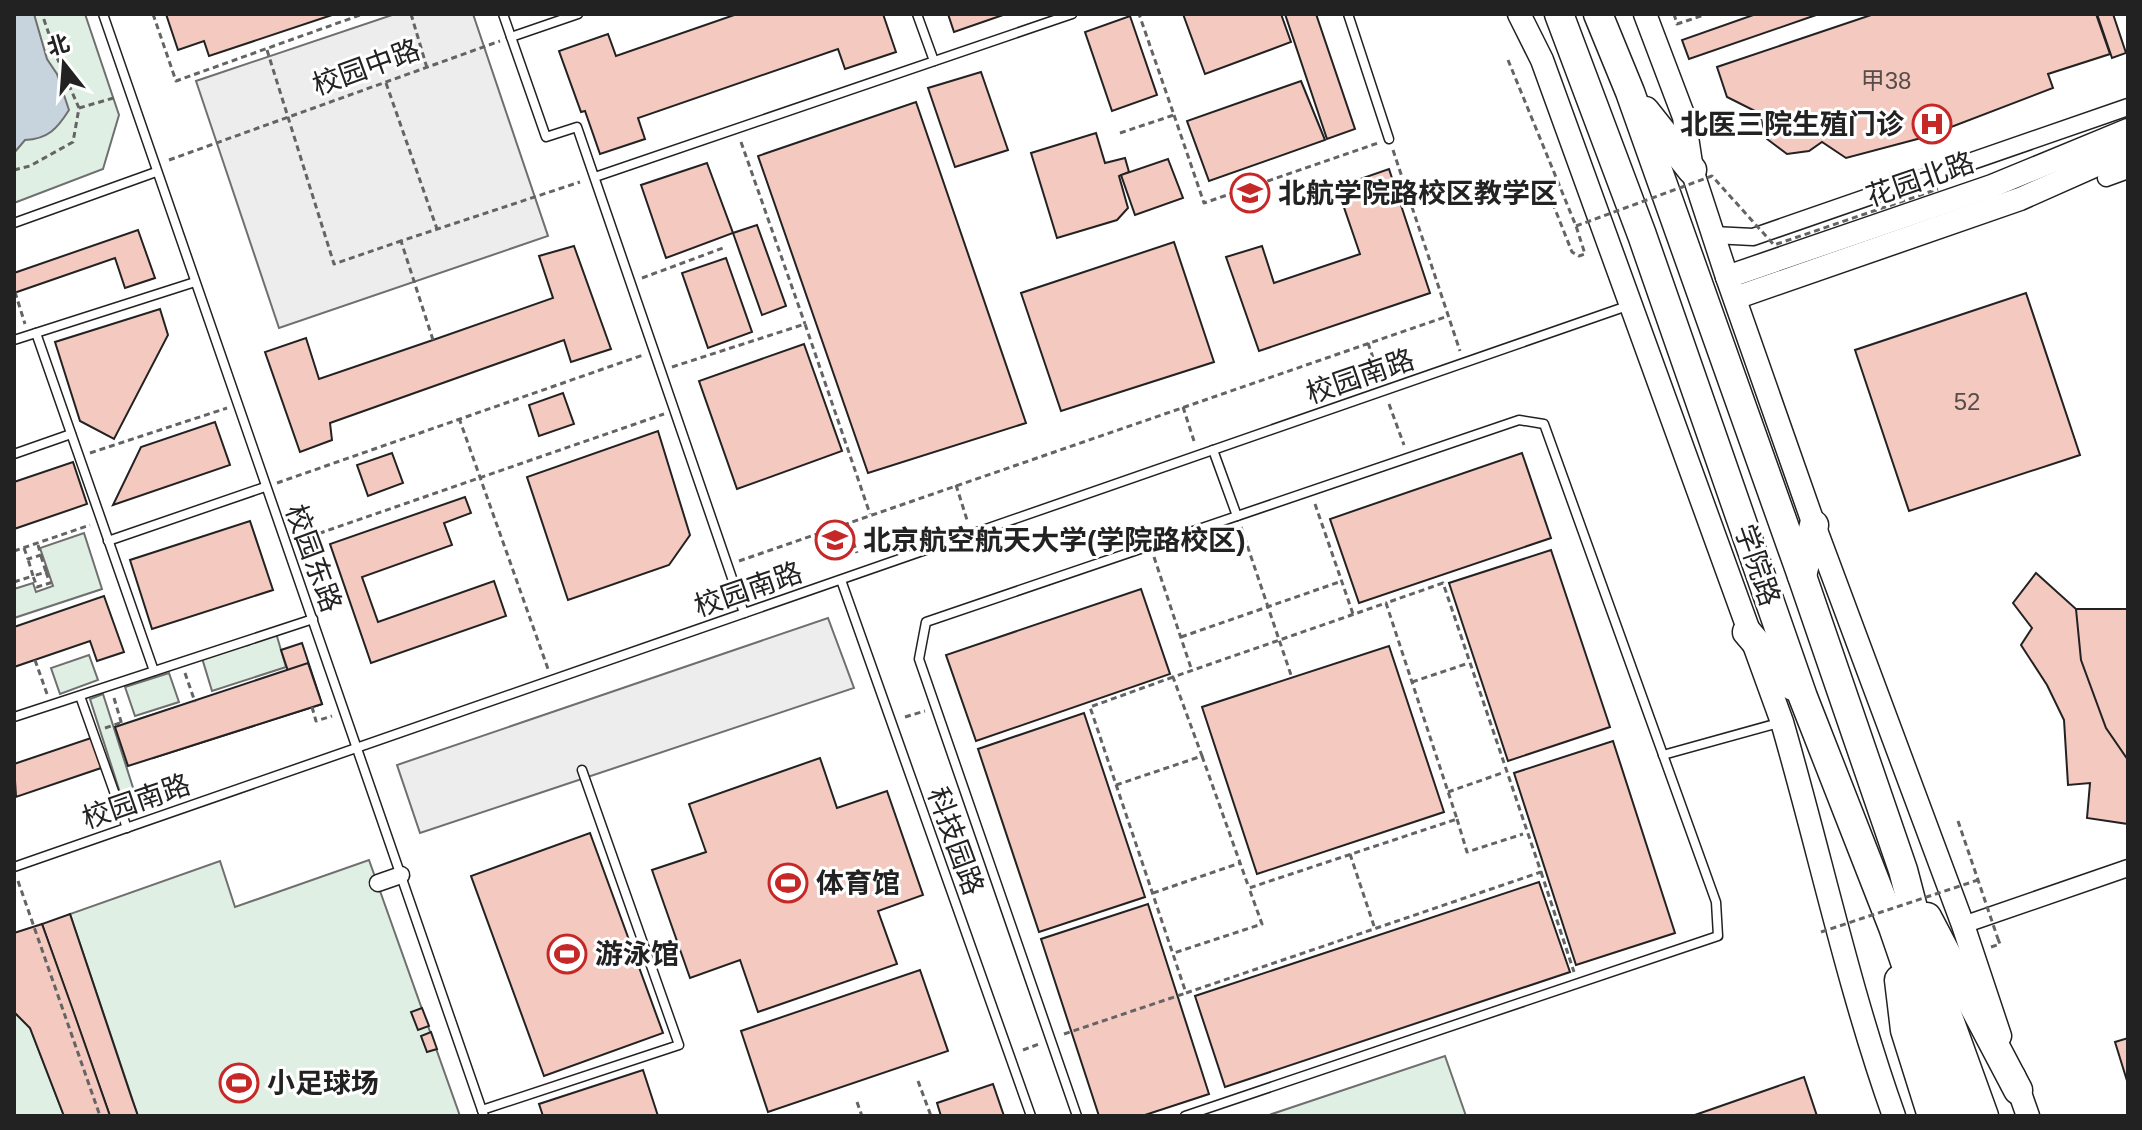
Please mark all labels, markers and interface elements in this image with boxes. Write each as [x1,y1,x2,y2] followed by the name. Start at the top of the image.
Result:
[24,24,104,104] north arrow
[44,30,72,61] text: 北
[308,34,424,101] street label: 校园中路
[1861,67,1911,94] house number: 甲38
[1911,103,1953,145] hospital icon: 北医三院生殖门诊
[1680,109,1905,140] place label: 北医三院生殖门诊
[1862,147,1978,212] street label: 花园北路
[1229,172,1271,214] school or university icon: 北航学院路校区教学区
[1278,178,1558,209] place label: 北航学院路校区教学区
[1302,344,1418,409] street label: 校园南路
[1954,388,1980,415] house number: 52
[280,500,347,616] street label: 校园东路
[814,519,856,561] school or university icon: 北京航空航天大学(学院路校区)
[1729,520,1786,610] street label: 学院路
[863,525,1246,556] place label: 北京航空航天大学(学院路校区)
[690,557,806,622] street label: 校园南路
[78,769,194,834] street label: 校园南路
[922,783,989,899] street label: 科技园路
[767,862,809,904] sports icon: 体育馆
[816,868,900,899] place label: 体育馆
[546,933,588,975] sports icon: 游泳馆
[595,939,679,970] place label: 游泳馆
[218,1062,260,1104] sports icon: 小足球场
[267,1068,379,1099] place label: 小足球场

